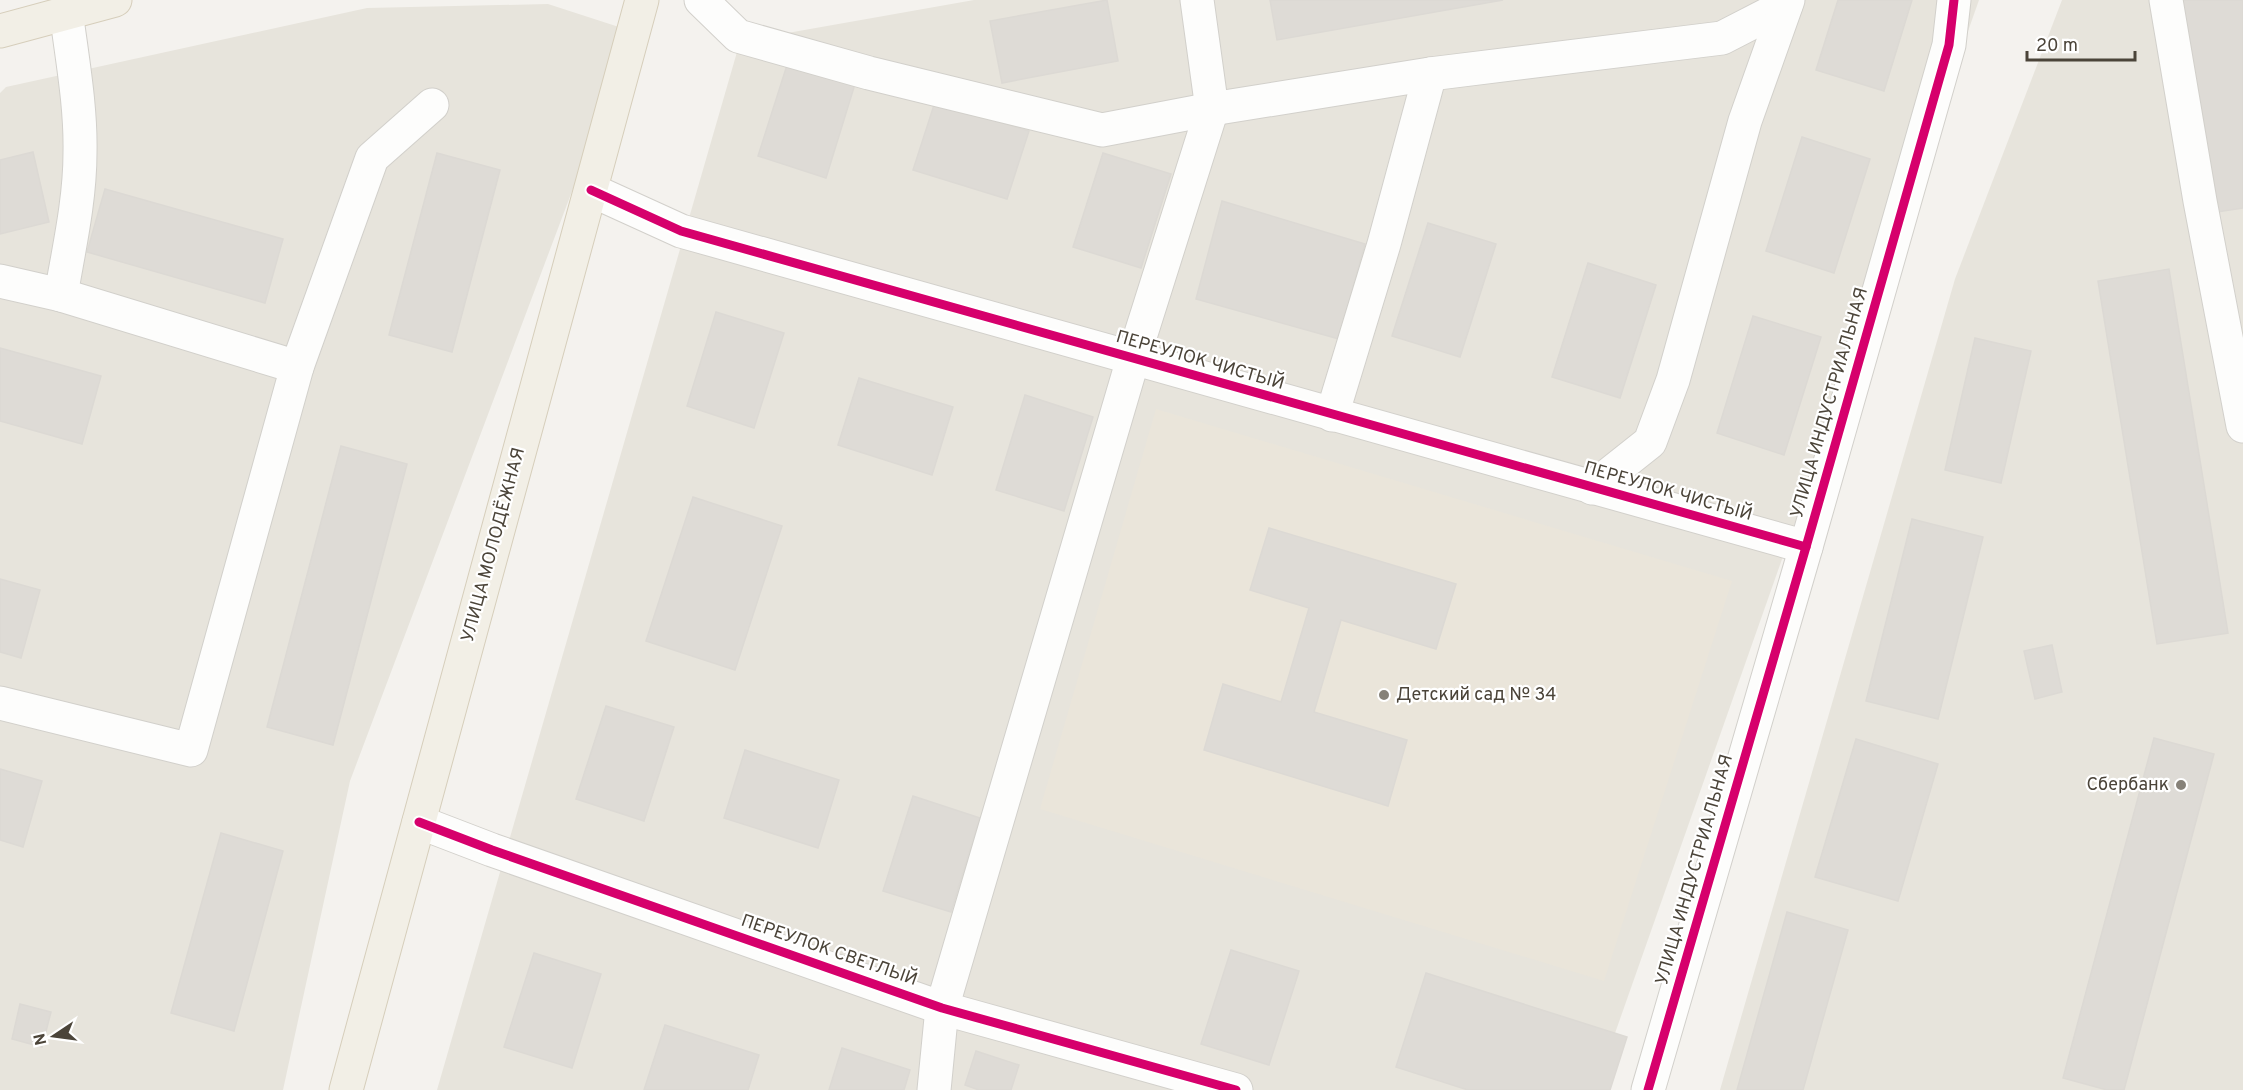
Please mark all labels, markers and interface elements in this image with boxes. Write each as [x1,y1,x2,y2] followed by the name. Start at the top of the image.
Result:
[2027,24,2135,62] scale bar
[2036,35,2078,58] text: 20 m
[1786,285,1874,521] street label: УЛИЦА ИНДУСТРИАЛЬНАЯ
[1113,324,1288,396] street label: ПЕРЕУЛОК ЧИСТЫЙ
[455,445,531,645] street label: УЛИЦА МОЛОДЁЖНАЯ
[1581,455,1756,527] street label: ПЕРЕУЛОК ЧИСТЫЙ
[1396,684,1557,707] place label: Детский сад № 34
[1377,688,1391,702] marker: Детский сад № 34
[1651,752,1739,988] street label: УЛИЦА ИНДУСТРИАЛЬНАЯ
[2086,774,2169,797] place label: Сбербанк
[2174,778,2188,792] marker: Сбербанк
[738,908,921,992] street label: ПЕРЕУЛОК СВЕТЛЫЙ
[24,1006,84,1066] north arrow
[30,1031,52,1047] text: N

